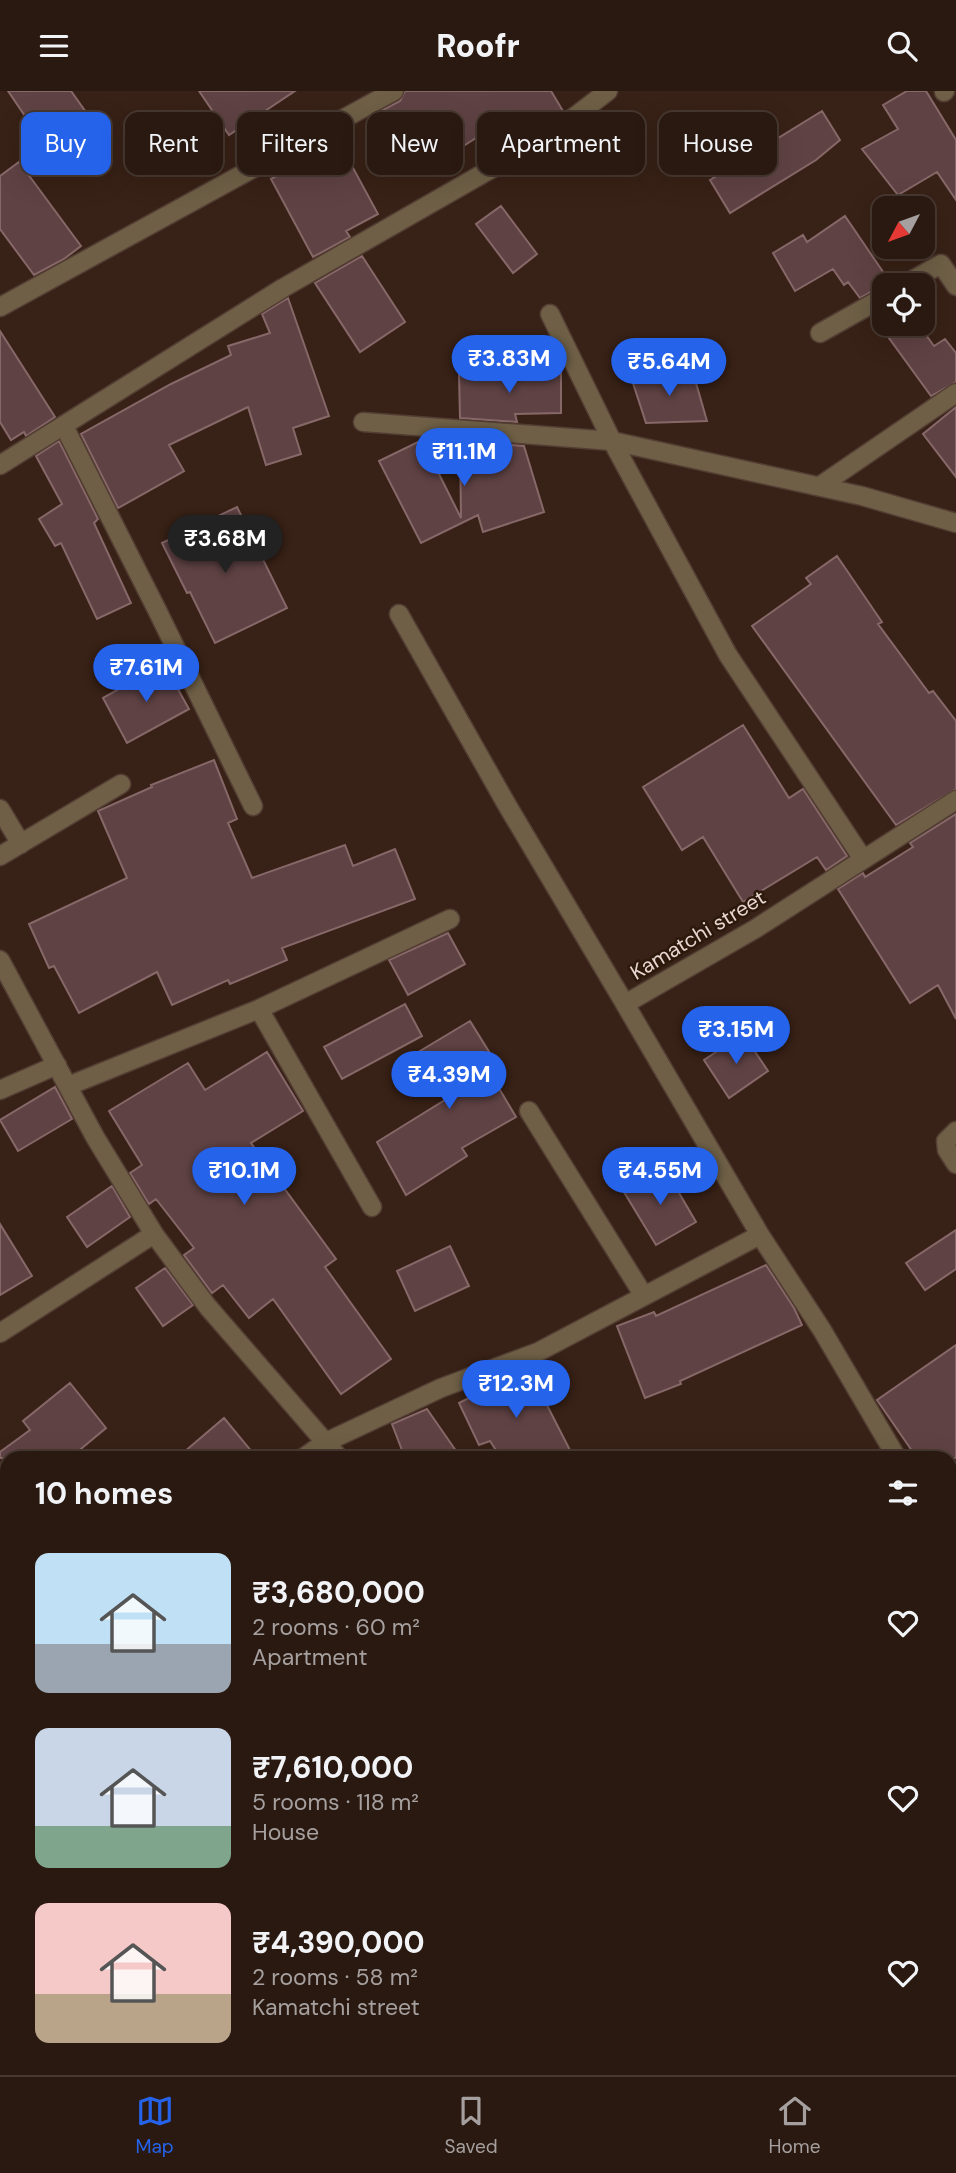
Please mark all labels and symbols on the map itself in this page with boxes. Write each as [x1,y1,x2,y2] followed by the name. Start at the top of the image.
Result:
[872,196,934,259] north arrow
[452,335,566,395] pin: ₹3.83M
[612,338,726,398] pin: ₹5.64M
[407,429,521,488] pin: ₹11.1M
[168,515,282,575] pin: ₹3.68M
[89,645,203,704] pin: ₹7.61M
[625,884,771,986] street label: Kamatchi street
[679,1007,793,1066] pin: ₹3.15M
[392,1051,506,1111] pin: ₹4.39M
[187,1147,301,1207] pin: ₹10.1M
[603,1147,717,1207] pin: ₹4.55M
[459,1361,573,1420] pin: ₹12.3M

